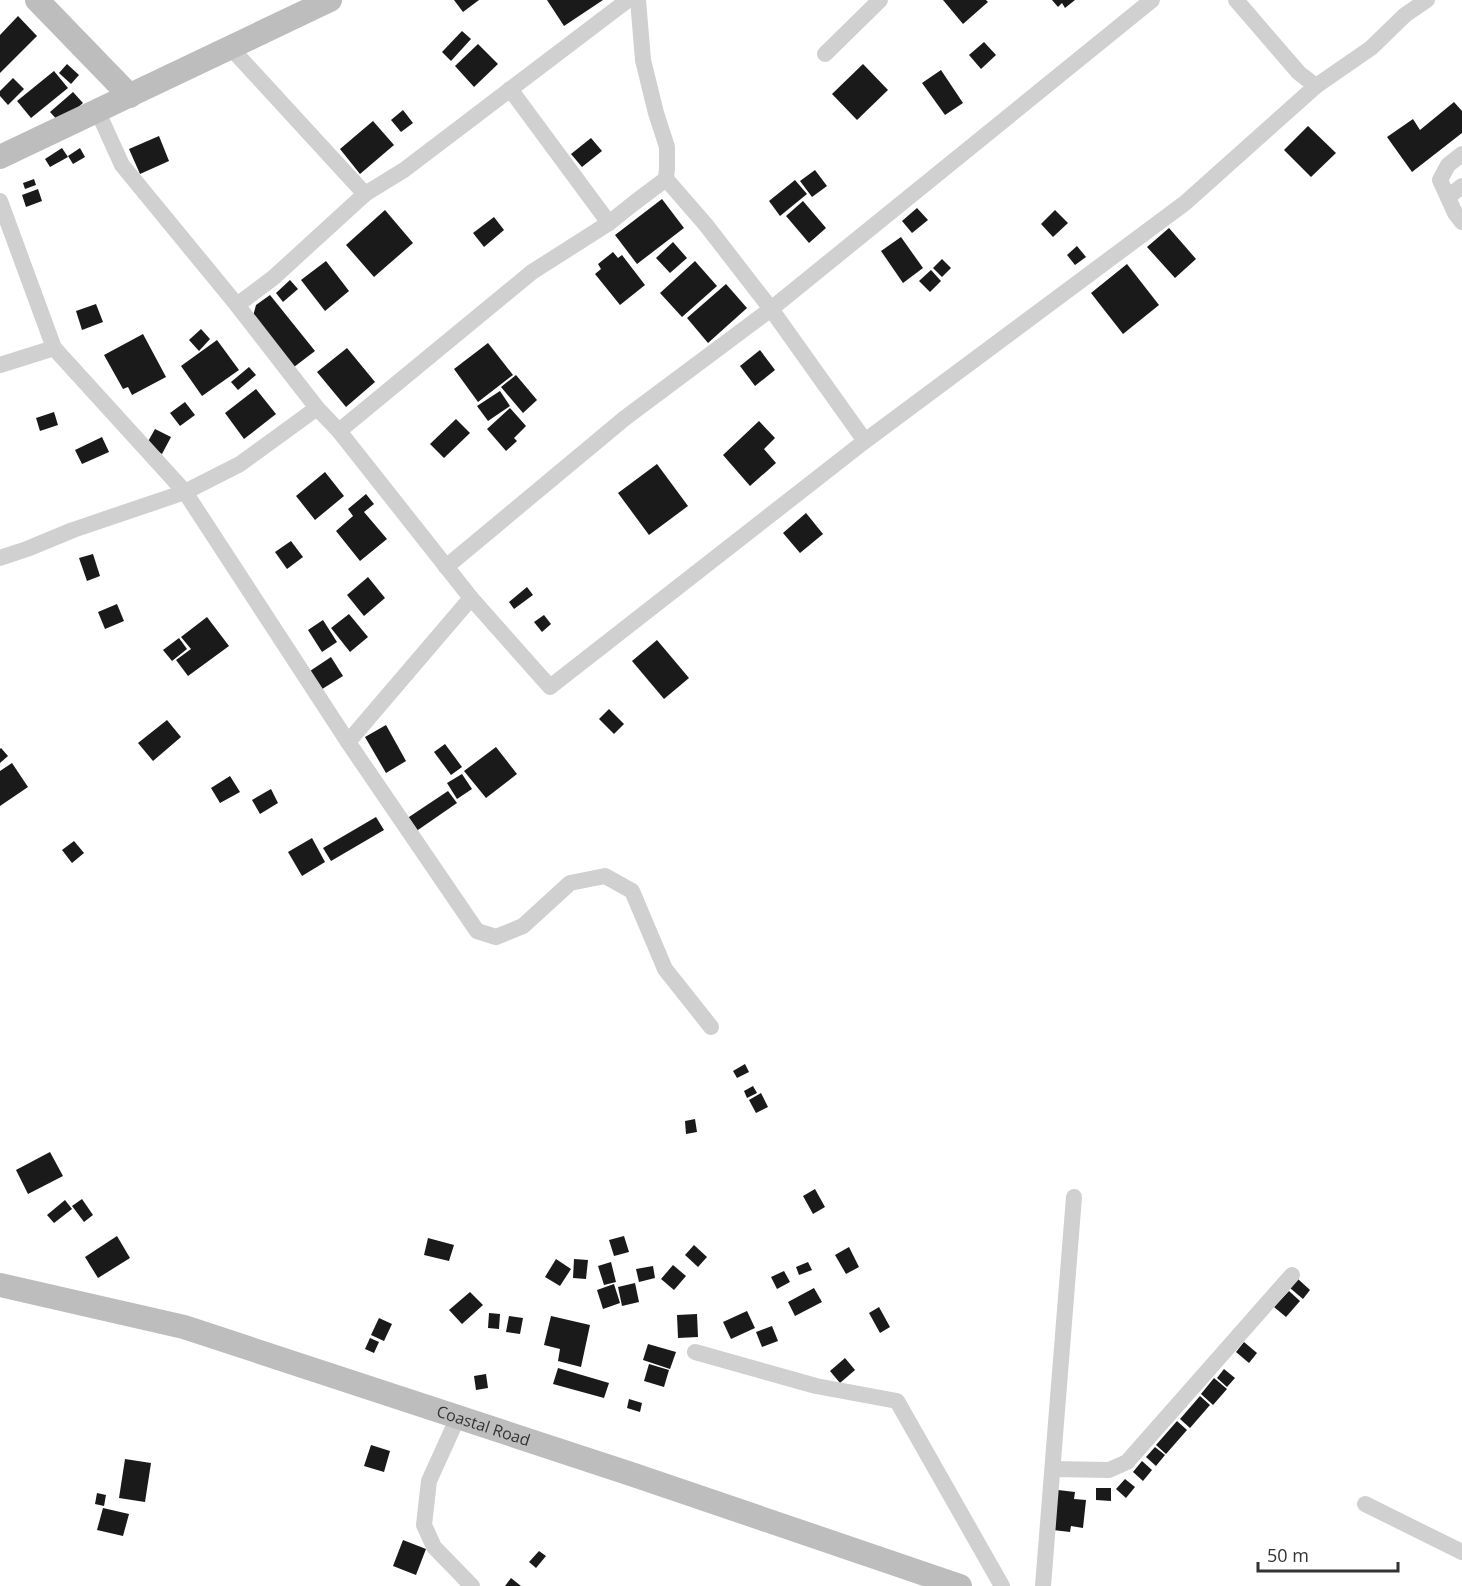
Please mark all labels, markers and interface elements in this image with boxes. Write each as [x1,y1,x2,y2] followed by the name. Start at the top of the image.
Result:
[434,1400,533,1451] street label: Coastal Road
[1258,1535,1398,1573] scale bar
[1267,1543,1309,1567] text: 50 m

